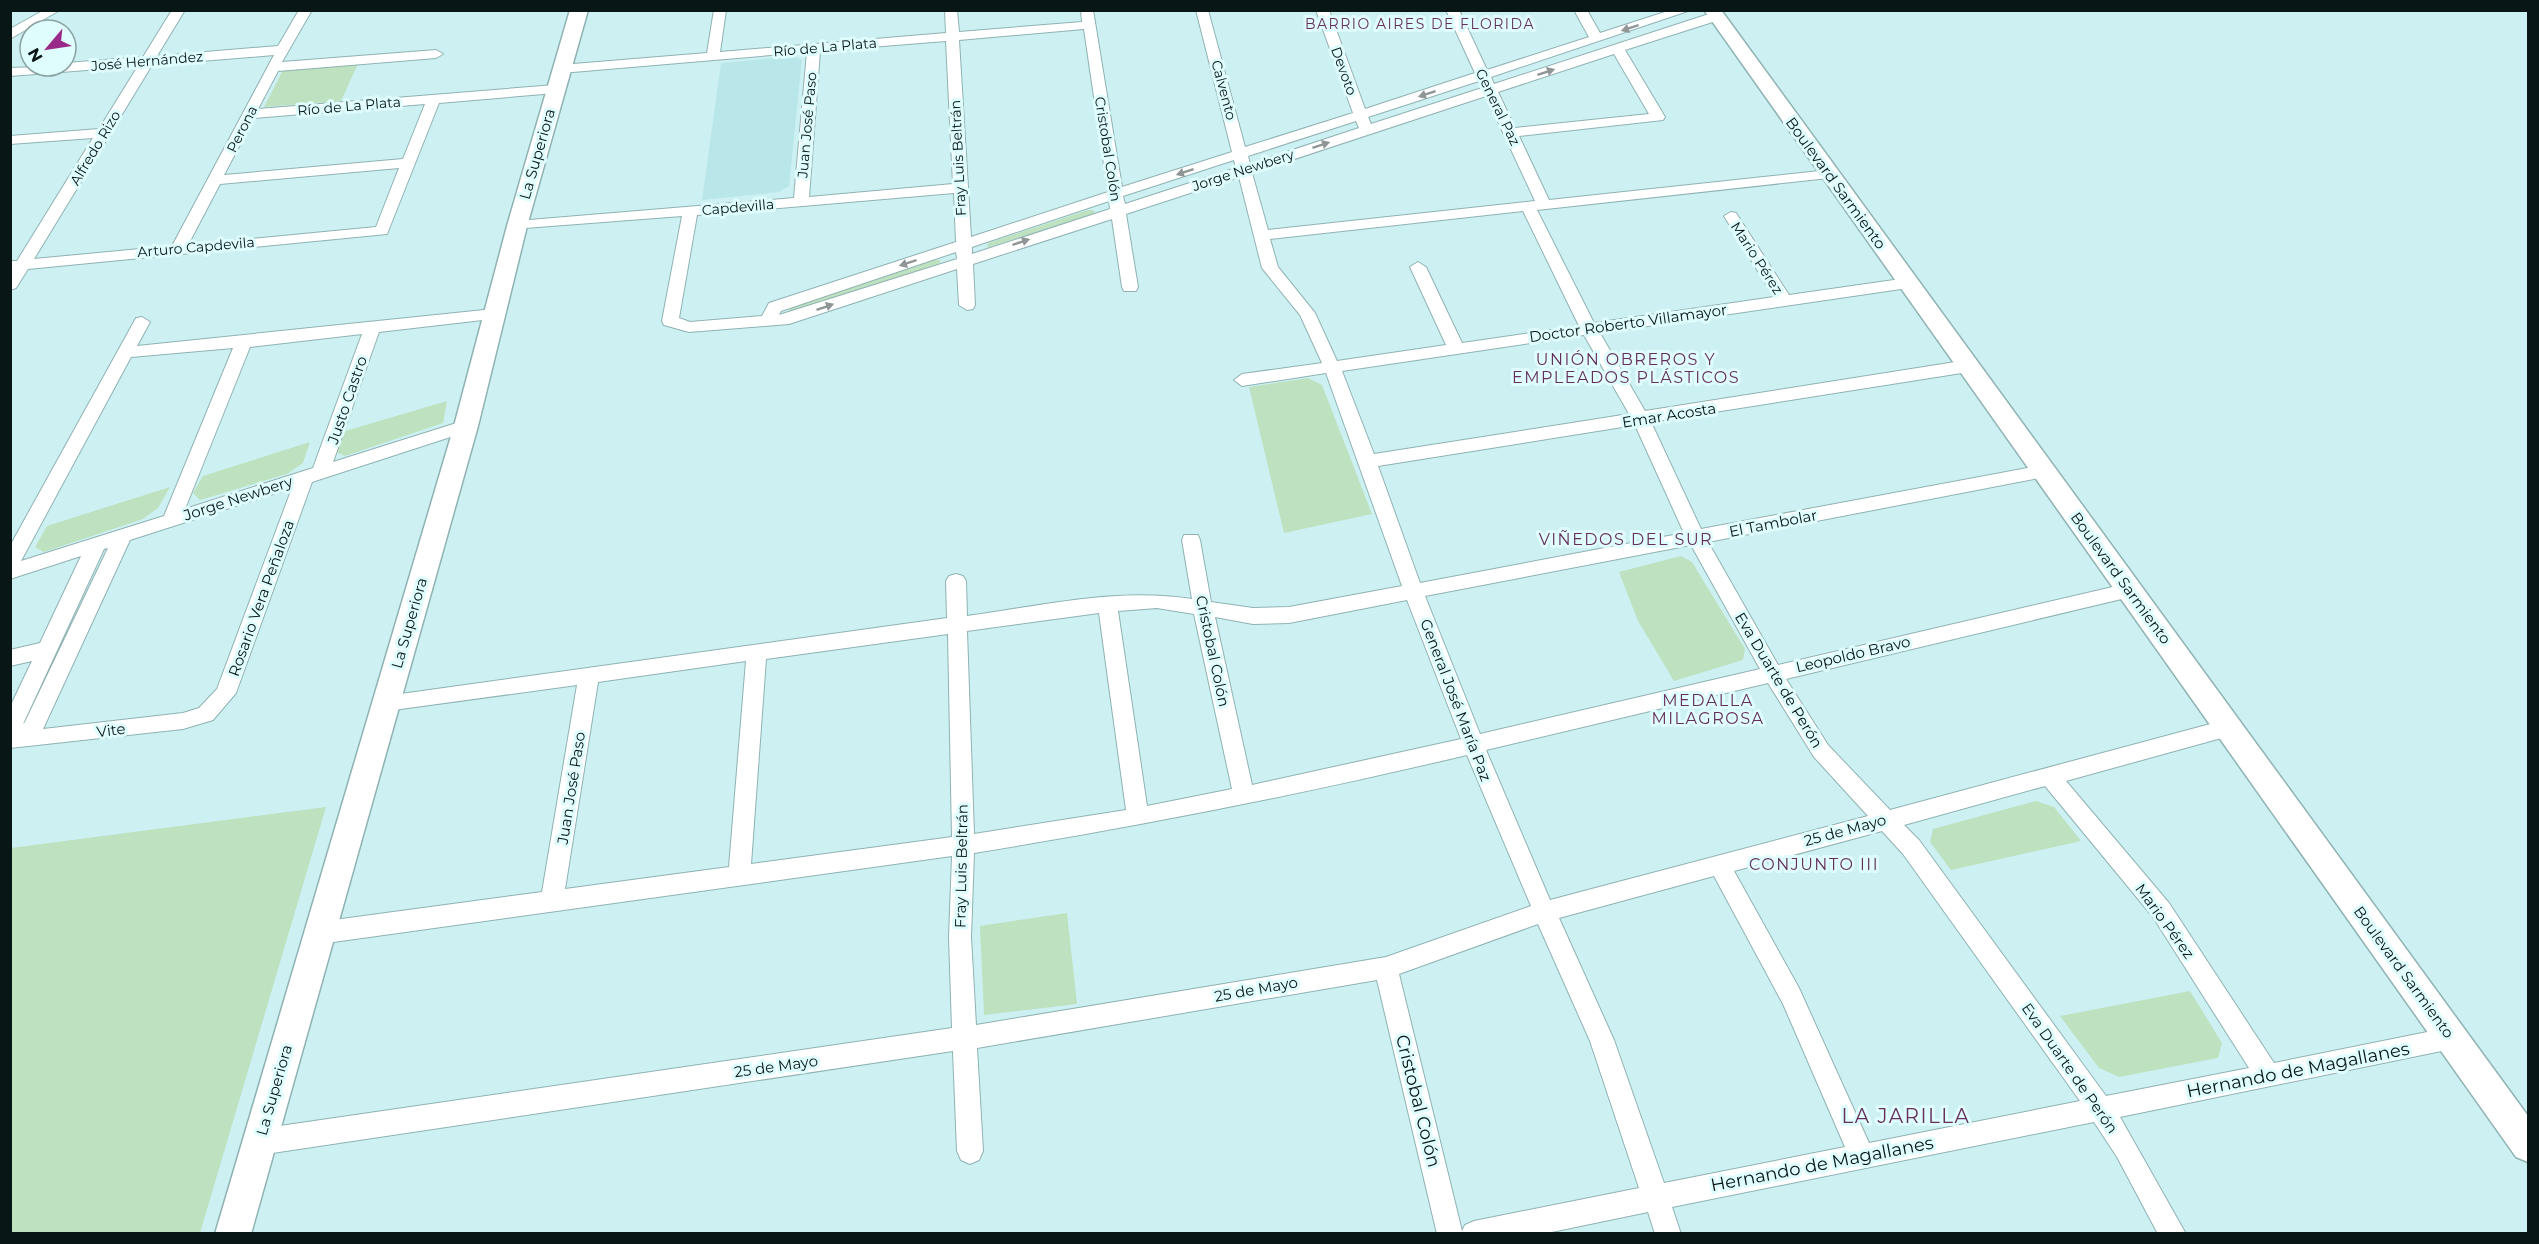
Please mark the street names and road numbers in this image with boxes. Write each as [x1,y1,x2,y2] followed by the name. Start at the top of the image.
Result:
[772,34,878,60] street label: Río de La Plata
[1327,44,1361,98] street label: Devoto
[89,47,204,75] street label: José Hernández
[1207,58,1241,122] street label: Calvento
[1472,66,1524,148] street label: General Paz
[793,71,821,180] street label: Juan José Paso
[296,93,402,119] street label: Río de La Plata
[1091,95,1125,203] street label: Cristobal Colón
[946,100,970,216] street label: Fray Luis Beltrán
[223,103,261,155] street label: Perona
[515,106,559,202] street label: La Superiora
[66,107,124,189] street label: Alfredo Rizo
[1782,113,1890,253] street label: Boulevard Sarmiento
[1189,145,1297,195] street label: Jorge Newbery
[701,195,775,219] street label: Capdevilla
[1727,218,1787,298] street label: Mario Pérez
[137,233,255,261] street label: Arturo Capdevila
[1528,300,1728,346] street label: Doctor Roberto Villamayor
[323,353,371,448] street label: Justo Castro
[1621,398,1717,432] street label: Emar Acosta
[180,471,296,525] street label: Jorge Newbery
[1727,505,1819,541] street label: El Tambolar
[2067,508,2175,648] street label: Boulevard Sarmiento
[224,517,298,679] street label: Rosario Vera Peñaloza
[387,575,431,671] street label: La Superiora
[1192,594,1234,708] street label: Cristobal Colón
[1731,609,1827,751] street label: Eva Duarte de Perón
[1416,616,1496,784] street label: General José María Paz
[1794,632,1912,676] street label: Leopoldo Bravo
[95,719,127,741] street label: Vite
[553,730,589,847] street label: Juan José Paso
[950,804,972,928] street label: Fray Luis Beltrán
[1802,810,1888,850] street label: 25 de Mayo
[2131,880,2199,963] street label: Mario Pérez
[2350,902,2458,1042] street label: Boulevard Sarmiento
[1213,972,1299,1006] street label: 25 de Mayo
[2018,999,2122,1137] street label: Eva Duarte de Perón
[1391,1032,1445,1170] street label: Cristobal Colón
[2185,1038,2411,1102] street label: Hernando de Magallanes
[252,1042,296,1138] street label: La Superiora
[733,1051,819,1081] street label: 25 de Mayo
[1709,1132,1935,1196] street label: Hernando de Magallanes

